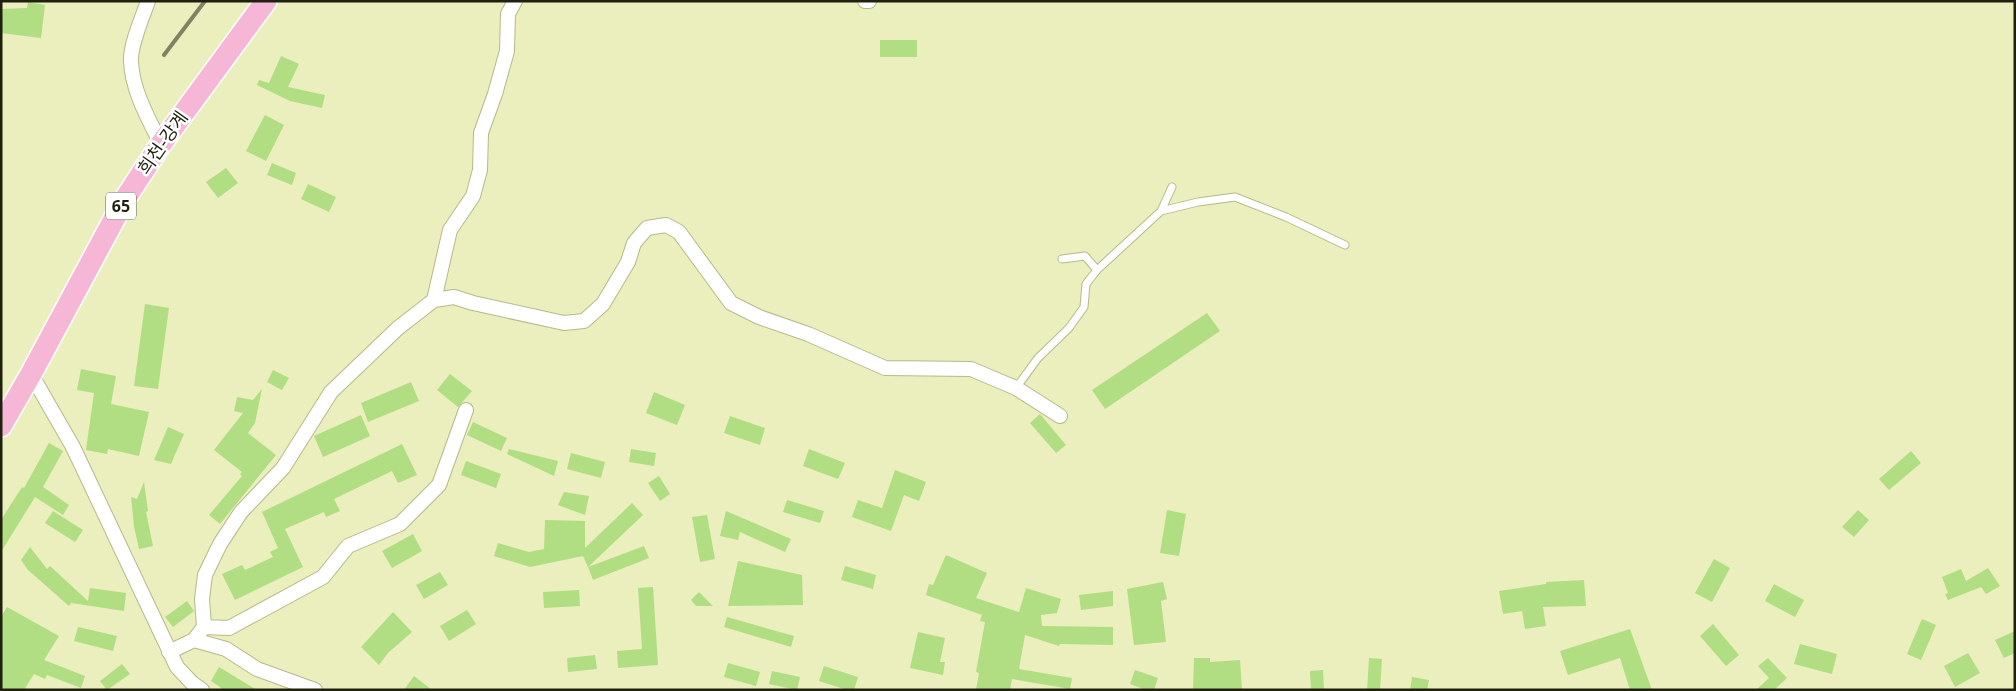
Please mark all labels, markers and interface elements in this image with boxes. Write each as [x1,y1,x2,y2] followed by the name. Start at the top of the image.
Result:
[132,106,193,179] street label: 희천-강계
[106,192,136,220] road number: 65

